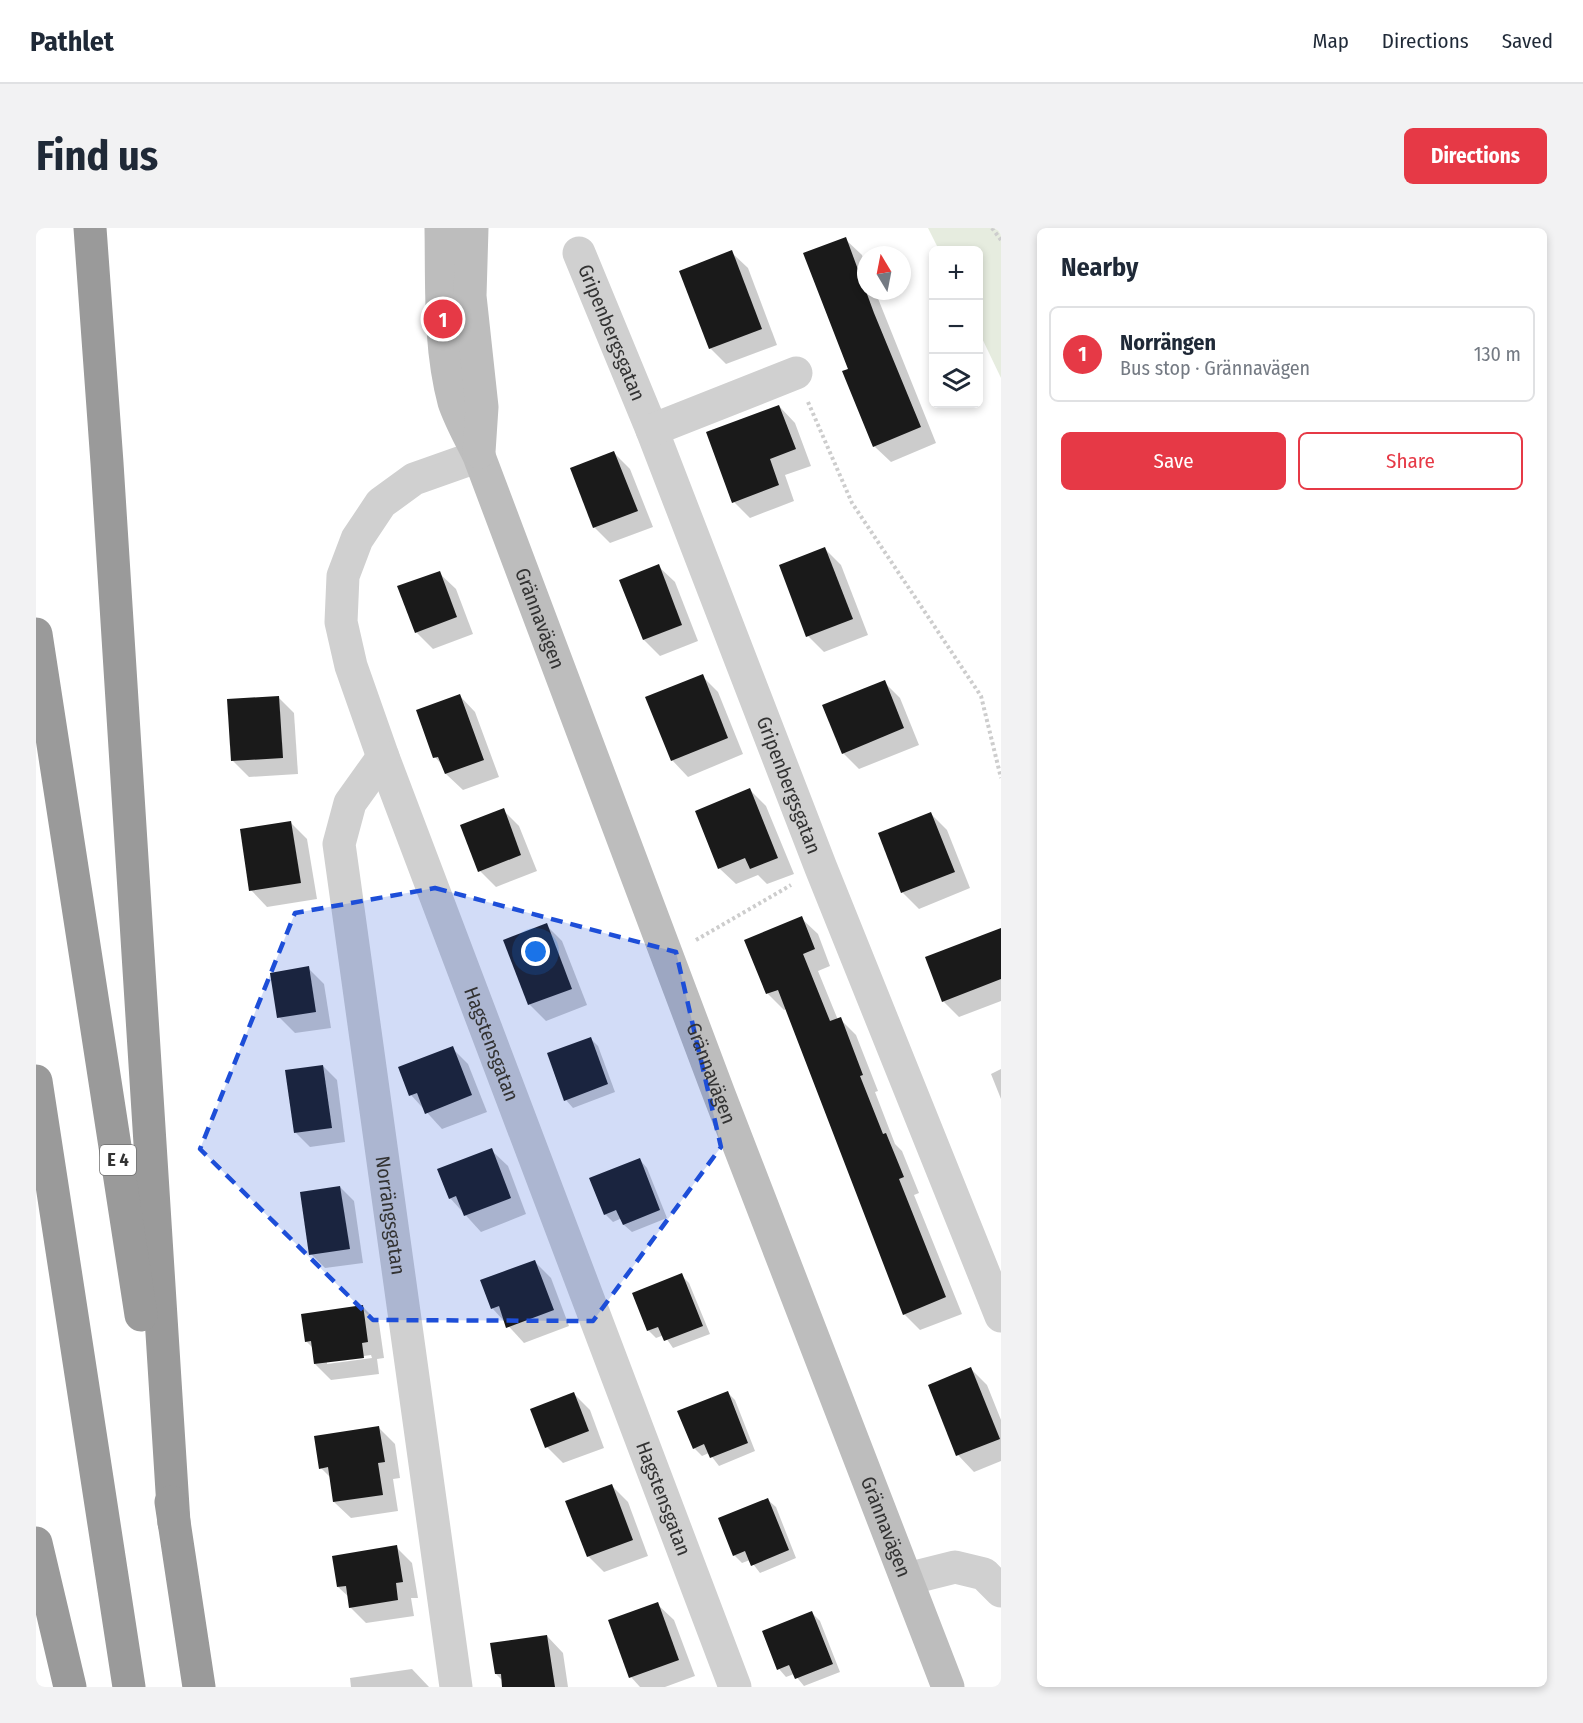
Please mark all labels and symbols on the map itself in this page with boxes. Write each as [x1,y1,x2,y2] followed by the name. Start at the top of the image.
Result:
[857,246,911,300] north arrow
[573,261,651,404] street label: Gripenbergsgatan
[424,296,462,341] pin: 1
[510,565,570,672] street label: Grännavägen
[752,713,826,857] street label: Gripenbergsgatan
[521,937,550,966] your location
[459,983,524,1104] street label: Hagstensgatan
[681,1019,741,1127] street label: Grännavägen
[100,1145,136,1175] road number: E 4
[370,1154,411,1276] street label: Norrängsgatan
[631,1438,696,1559] street label: Hagstensgatan
[856,1473,916,1580] street label: Grännavägen

